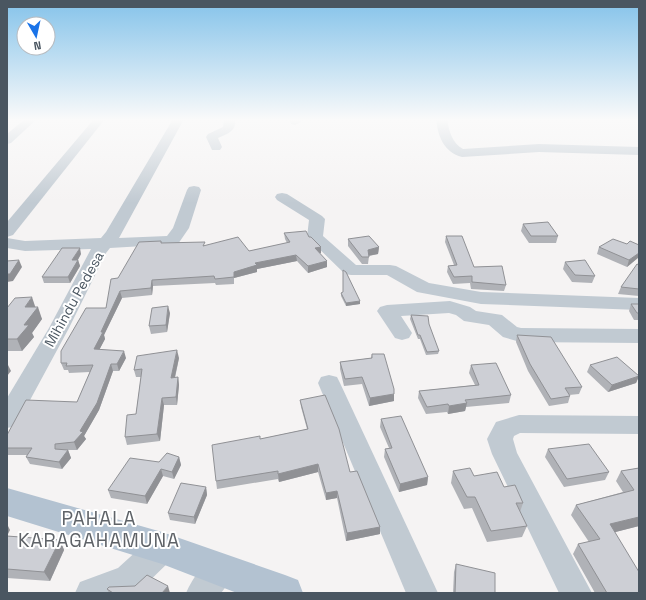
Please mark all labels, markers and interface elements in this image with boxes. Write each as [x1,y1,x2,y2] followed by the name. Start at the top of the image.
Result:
[16,16,56,56] north arrow
[33,38,42,53] text: N
[40,248,108,350] street label: Mihindu Pedesa
[18,506,180,553] district label: PAHALA KARAGAHAMUNA

